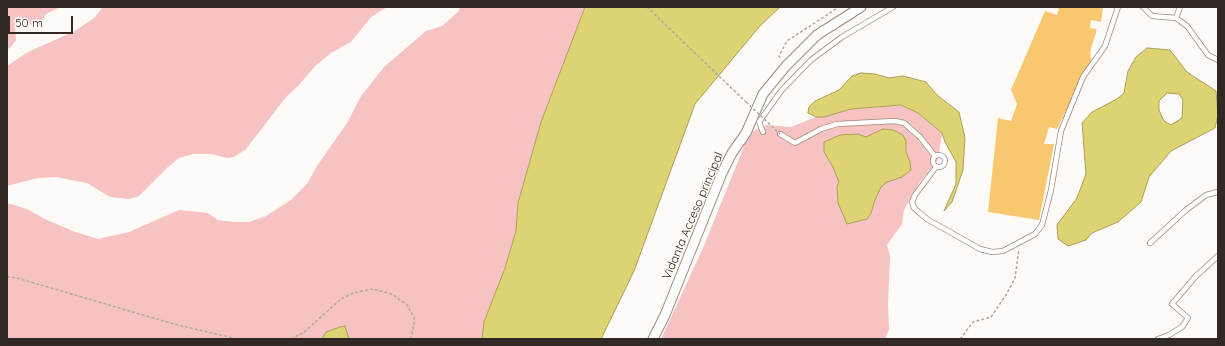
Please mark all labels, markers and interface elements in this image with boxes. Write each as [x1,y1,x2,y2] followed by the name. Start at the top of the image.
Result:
[10,8,75,34] scale bar
[15,15,43,30] text: 50 m
[660,150,726,282] street label: Vidanta Acceso principal

